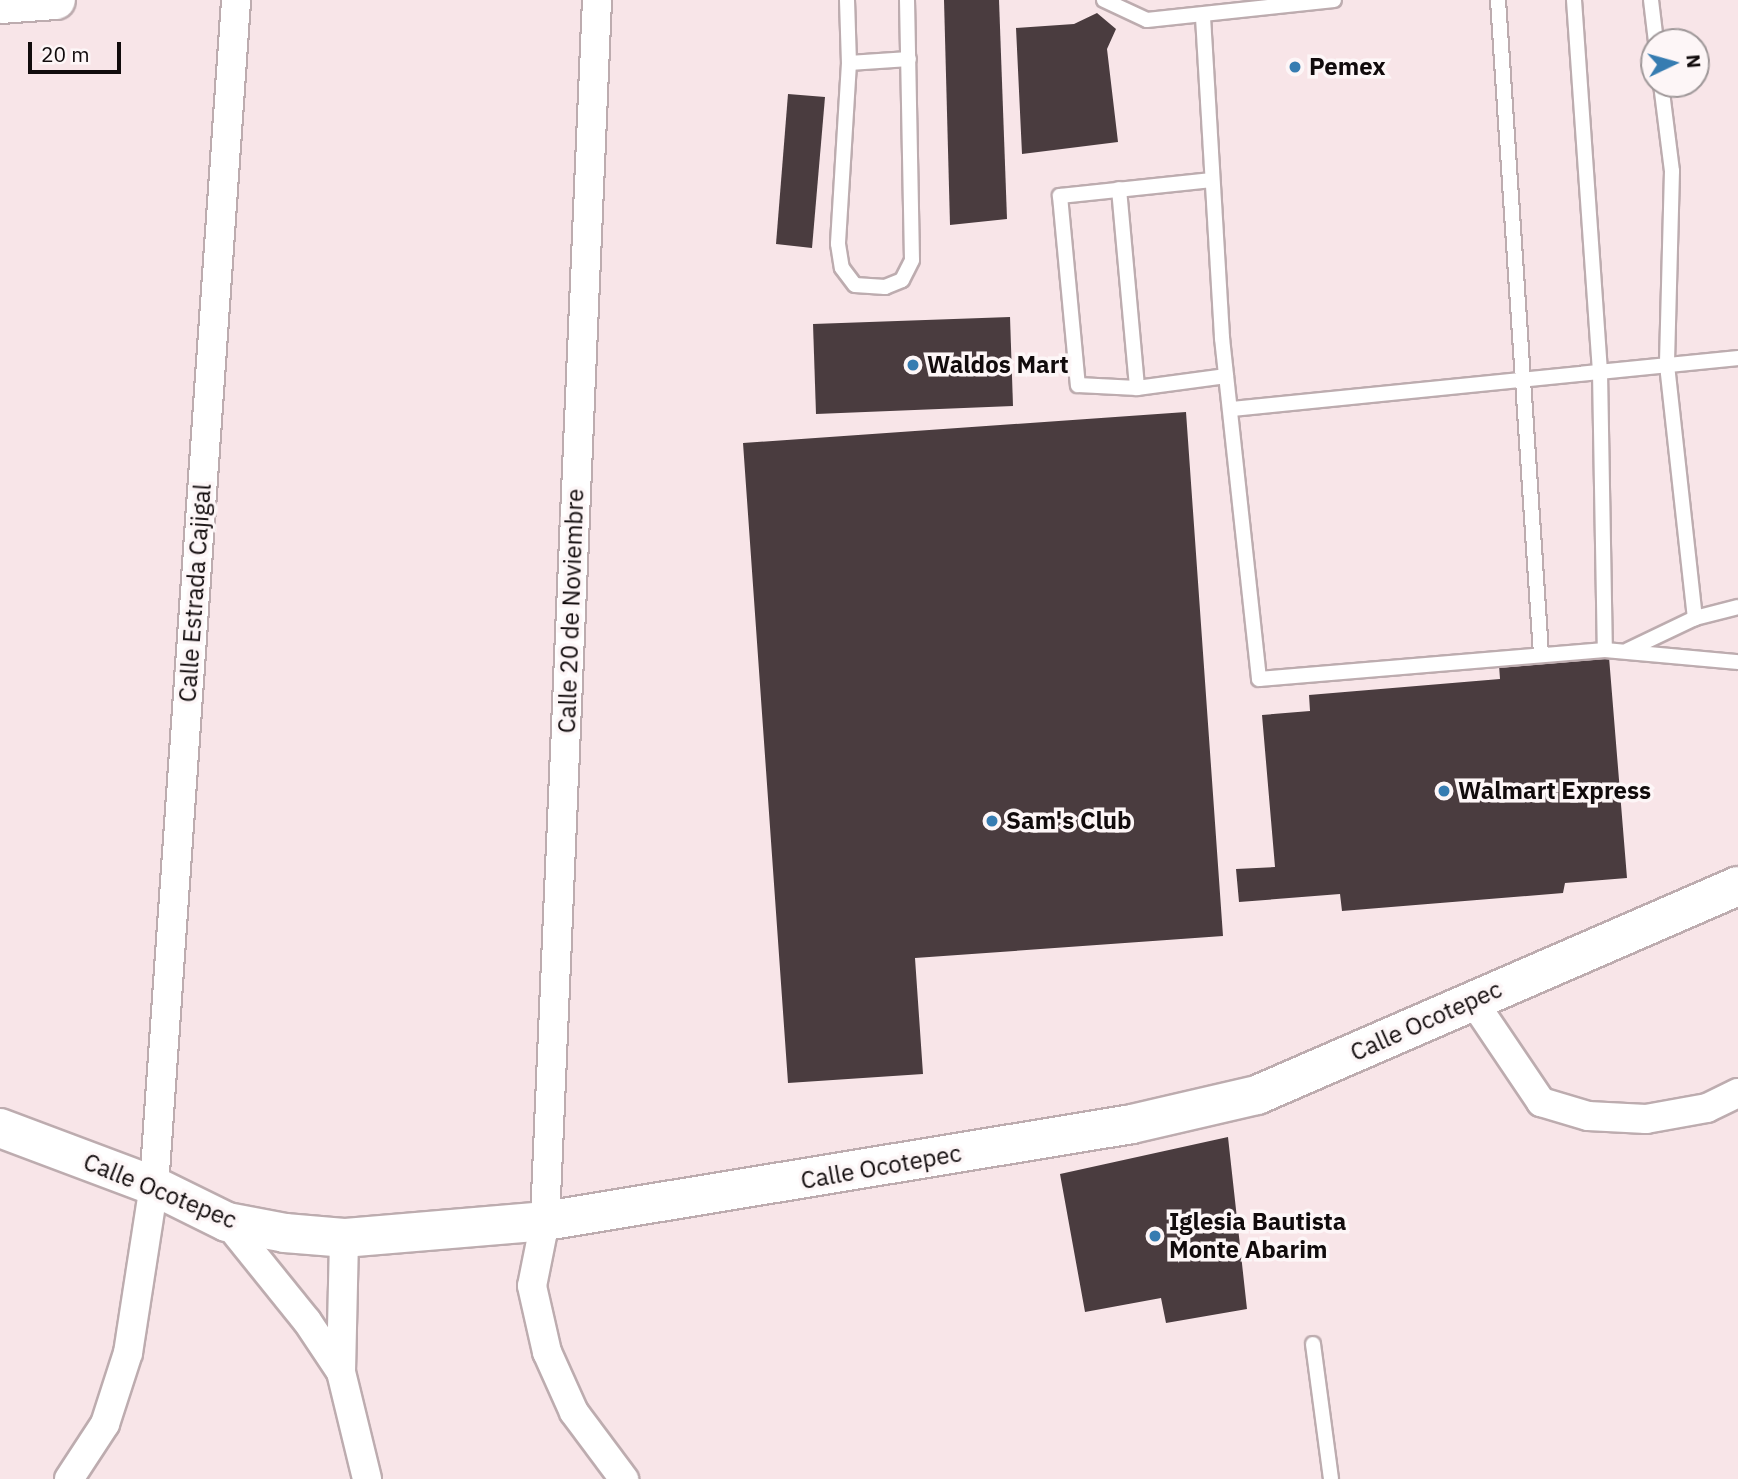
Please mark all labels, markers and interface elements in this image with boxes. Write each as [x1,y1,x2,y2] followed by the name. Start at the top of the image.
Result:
[32,28,124,72] scale bar
[1640,28,1710,98] north arrow
[41,40,90,68] text: 20 m
[1309,53,1386,81] place label: Pemex
[1681,53,1706,69] text: N
[1287,59,1303,75] marker: Pemex
[927,351,1069,379] place label: Waldos Mart
[905,357,921,373] marker: Waldos Mart
[173,483,217,703] street label: Calle Estrada Cajigal
[552,488,590,734] street label: Calle 20 de Noviembre
[1458,777,1651,805] place label: Walmart Express
[1436,783,1452,799] marker: Walmart Express
[1006,807,1132,835] place label: Sam's Club
[984,813,1000,829] marker: Sam's Club
[1346,975,1506,1067] street label: Calle Ocotepec
[798,1139,964,1195] street label: Calle Ocotepec
[79,1147,241,1235] street label: Calle Ocotepec
[1169,1208,1346,1264] place label: Iglesia Bautista Monte Abarim
[1147,1228,1163,1244] marker: Iglesia Bautista Monte Abarim

